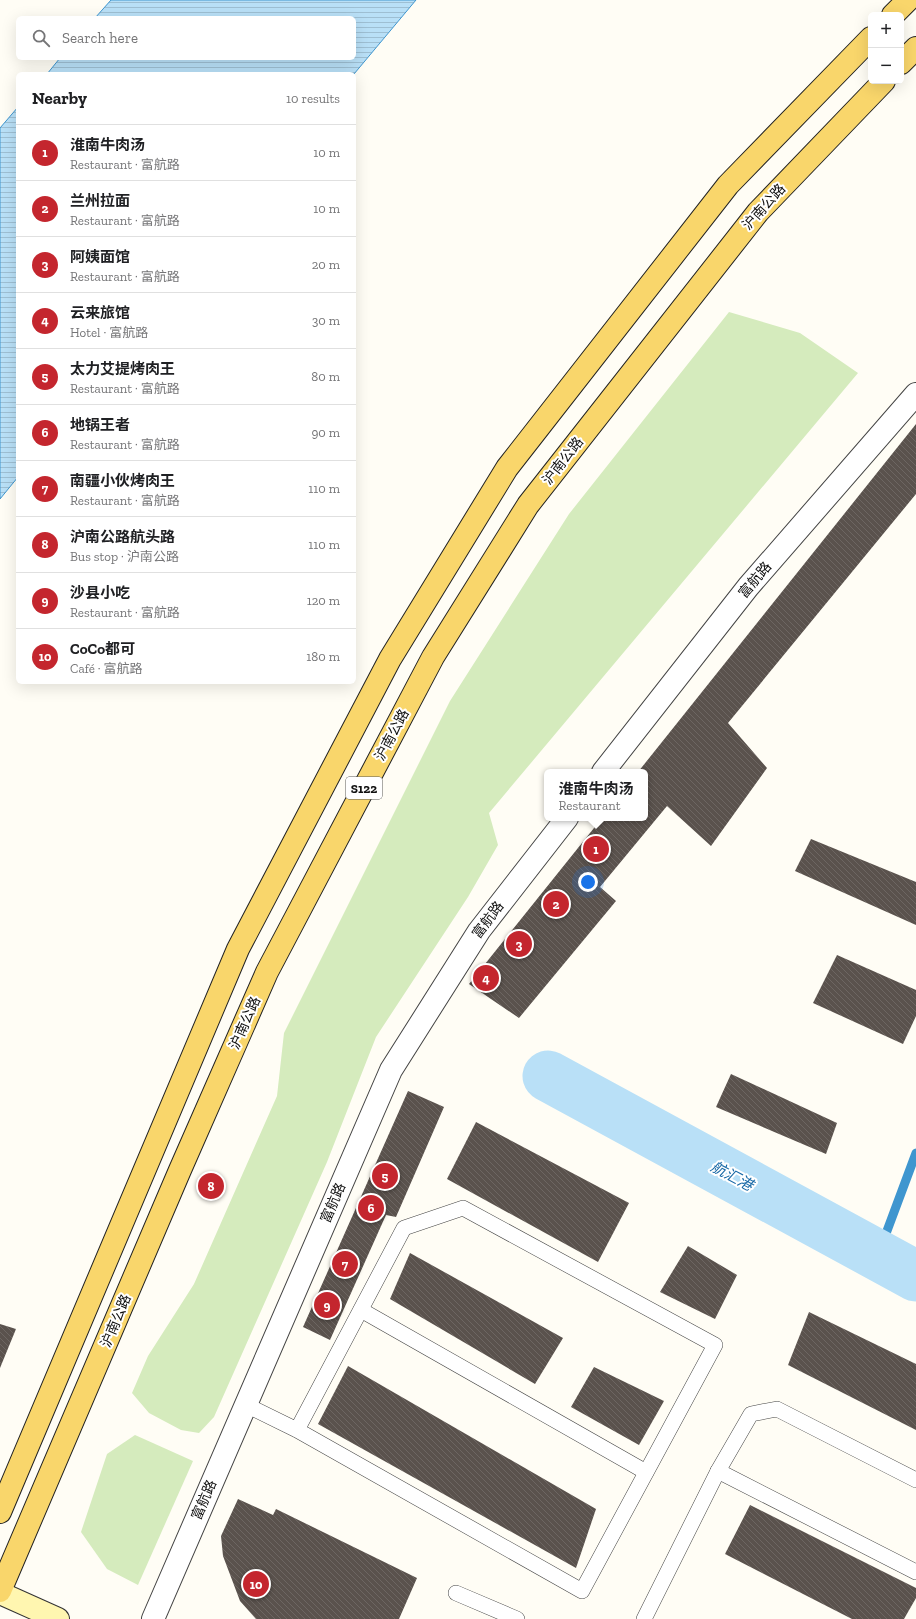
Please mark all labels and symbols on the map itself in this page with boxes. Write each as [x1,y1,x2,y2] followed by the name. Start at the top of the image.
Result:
[739,181,789,233] street label: 沪南公路
[539,434,587,488] street label: 沪南公路
[735,558,775,602] street label: 富航路
[371,706,413,764] street label: 沪南公路
[346,777,382,799] road number: S122
[583,834,609,864] pin: 1
[578,872,598,892] your location
[543,889,569,919] pin: 2
[469,898,507,942] street label: 富航路
[506,929,532,959] pin: 3
[473,963,499,993] pin: 4
[226,994,264,1052] street label: 沪南公路
[708,1157,758,1195] water label: 航汇港
[372,1161,398,1191] pin: 5
[198,1171,224,1201] pin: 8
[317,1180,349,1226] street label: 富航路
[358,1193,384,1223] pin: 6
[332,1249,358,1279] pin: 7
[314,1290,340,1320] pin: 9
[97,1292,135,1350] street label: 沪南公路
[188,1477,220,1523] street label: 富航路
[243,1569,269,1599] pin: 10

